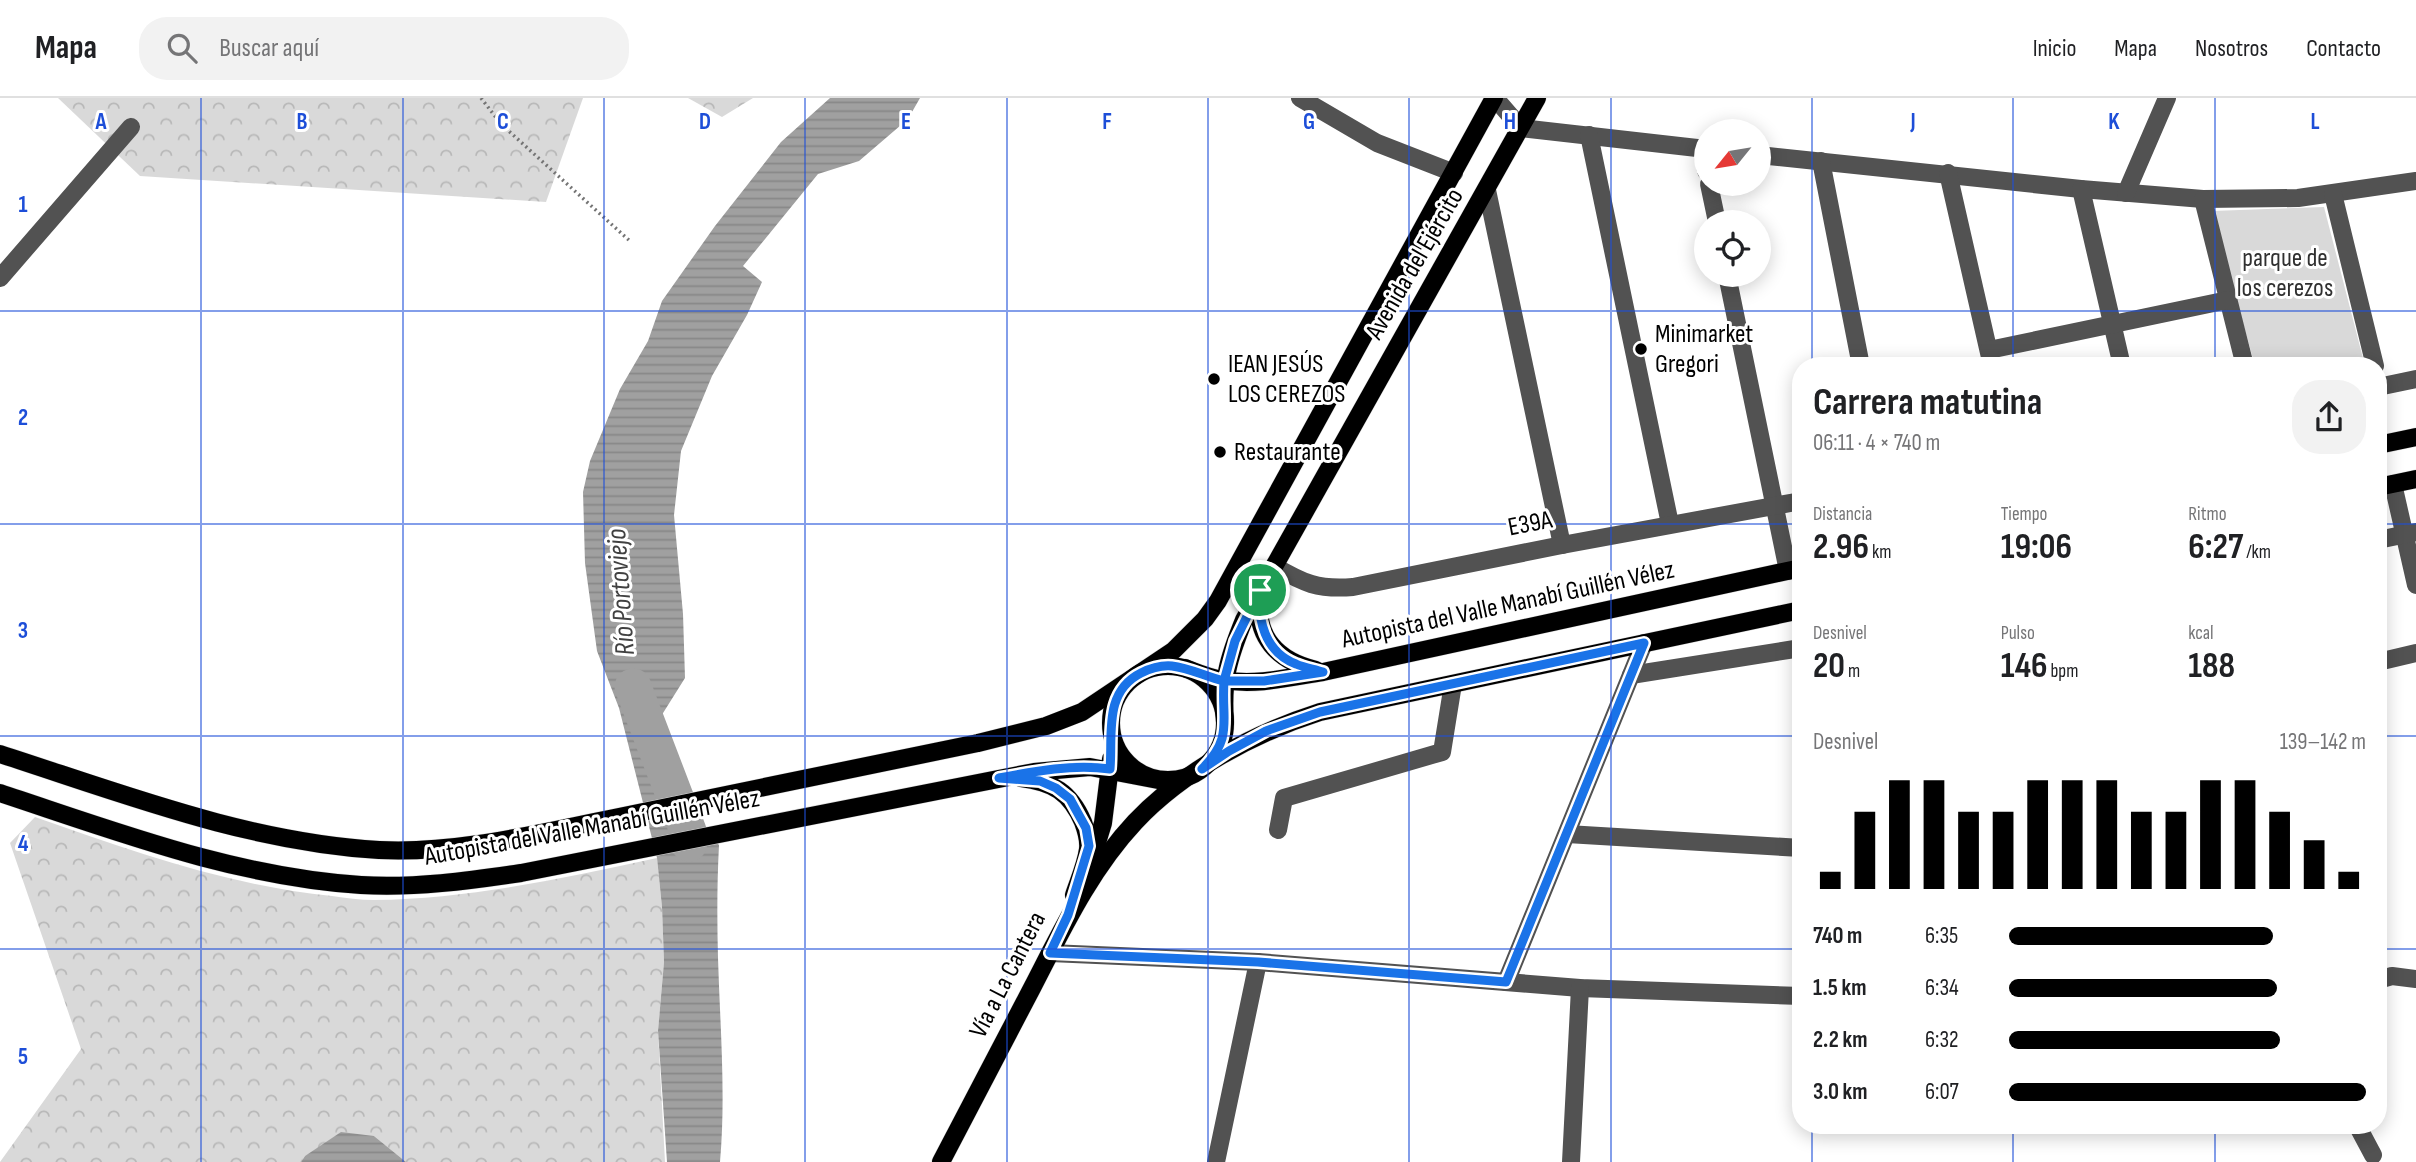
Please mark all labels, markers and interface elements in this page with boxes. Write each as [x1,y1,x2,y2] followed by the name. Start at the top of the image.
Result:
[139,17,629,80] search box
[35,28,97,68] text: Mapa
[163,29,201,67] icon: search
[219,33,319,64] text: Buscar aquí
[2033,34,2076,63] text: Inicio
[2114,34,2157,63] text: Mapa
[2195,34,2268,63] text: Nosotros
[2306,34,2381,63] text: Contacto
[95,108,108,136] text: A
[297,108,308,136] text: B
[497,108,509,136] text: C
[699,108,711,136] text: D
[901,108,911,136] text: E
[1102,108,1112,136] text: F
[1303,108,1315,136] text: G
[1504,108,1516,136] text: H
[1909,108,1916,136] text: J
[2108,108,2120,136] text: K
[2310,108,2320,136] text: L
[1694,119,1771,196] north arrow
[1694,119,1771,287] map controls
[1359,183,1471,346] street label: Avenida del Ejército
[18,191,28,219] text: 1
[1694,210,1771,287] button: locate
[2237,243,2333,304] park label: parque de los cerezos
[1655,319,1753,380] place label: Minimarket Gregori
[1633,341,1649,357] marker: Minimarket Gregori
[1228,349,1345,410] place label: IEAN JESÚS LOS CEREZOS
[1206,371,1222,387] marker: IEAN JESÚS LOS CEREZOS
[1813,380,2042,425] text: Carrera matutina
[2292,380,2366,454] button: share
[18,404,28,432] text: 2
[1813,429,1940,457] text: 06:11 · 4 × 740 m
[1234,437,1341,468] place label: Restaurante
[1212,444,1228,460] marker: Restaurante
[1813,503,1872,526] text: Distancia
[2001,503,2048,526] text: Tiempo
[2188,503,2227,526] text: Ritmo
[1505,504,1556,543] street label: E39A
[1813,526,1869,569] text: 2.96
[2001,526,2072,569] text: 19:06
[2188,526,2243,569] text: 6:27
[600,527,642,656] water label: Río Portoviejo
[1869,541,1891,564] text: km
[2243,541,2271,564] text: /km
[1338,555,1677,656] street label: Autopista del Valle Manabí Guillén Vélez
[1230,560,1290,620] pin
[1241,571,1279,609] icon: arrive
[18,617,28,645] text: 3
[1813,622,1867,645] text: Desnivel
[2001,622,2035,645] text: Pulso
[2188,622,2213,645] text: kcal
[1813,645,1845,688] text: 20
[2001,645,2047,688] text: 146
[2188,645,2235,688] text: 188
[1845,660,1860,683] text: m
[2047,660,2078,683] text: bpm
[1813,728,1878,756] text: Desnivel
[2280,728,2366,756] text: 139–142 m
[421,783,762,873] street label: Autopista del Valle Manabí Guillén Vélez
[18,830,29,858] text: 4
[963,907,1053,1043] street label: Vía a La Cantera
[1813,922,1862,950] text: 740 m
[1925,922,1958,950] text: 6:35
[1813,974,1866,1002] text: 1.5 km
[1925,974,1959,1002] text: 6:34
[1813,1026,1867,1054] text: 2.2 km
[1925,1026,1959,1054] text: 6:32
[18,1043,28,1071] text: 5
[1813,1078,1868,1106] text: 3.0 km
[1925,1078,1959,1106] text: 6:07

